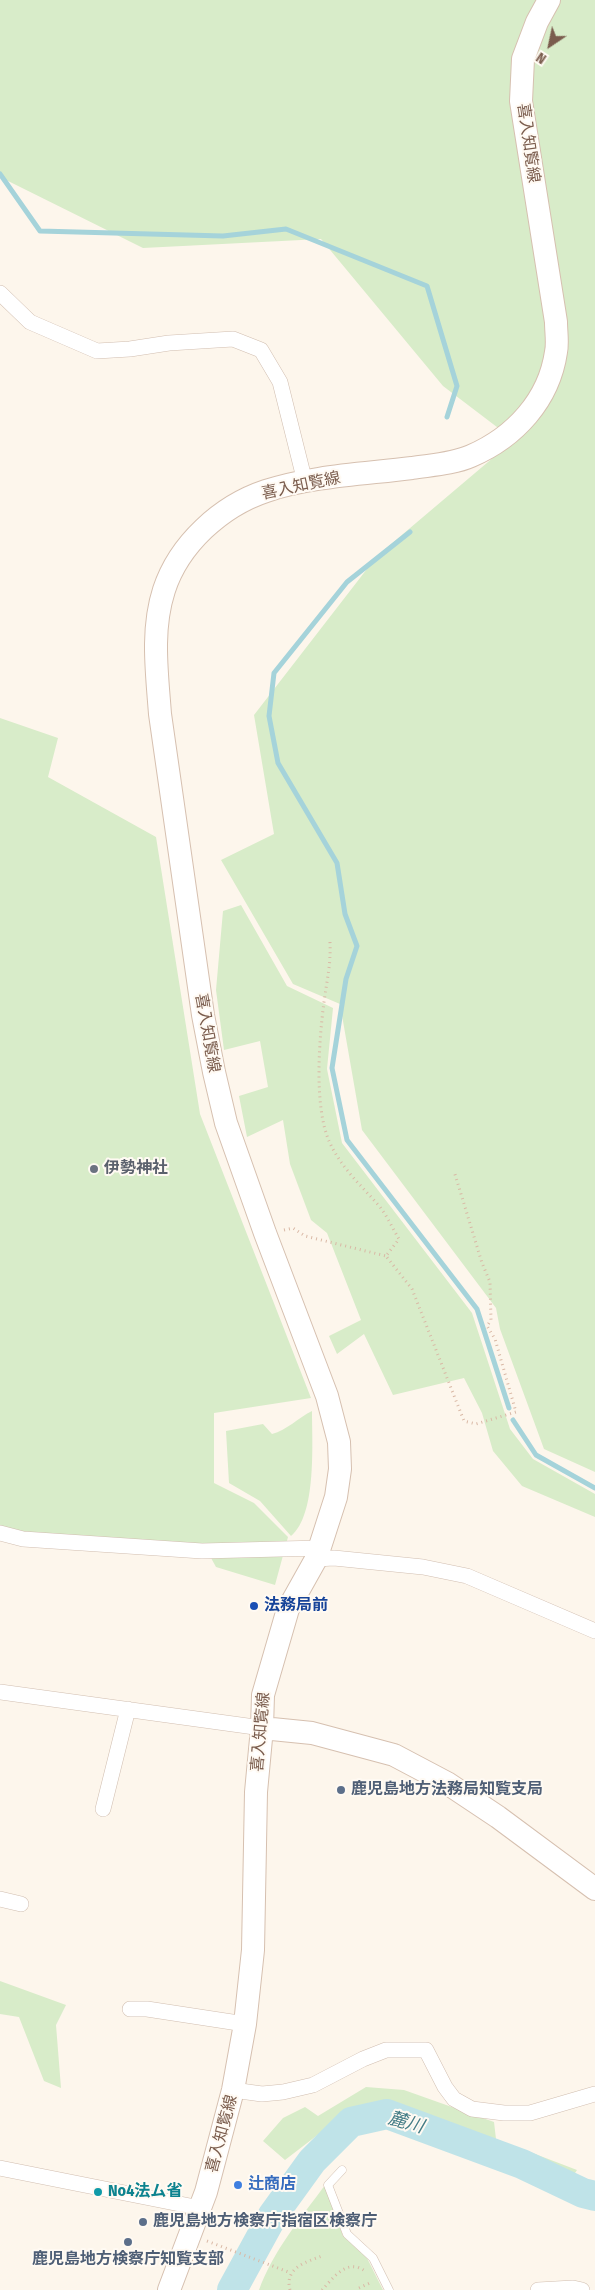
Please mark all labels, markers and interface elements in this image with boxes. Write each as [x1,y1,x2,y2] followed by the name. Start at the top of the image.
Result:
[525,20,575,70] north arrow
[533,48,550,67] text: N
[513,102,543,184] street label: 喜入知覧線
[260,468,342,504] street label: 喜入知覧線
[191,992,223,1074] street label: 喜入知覧線
[104,1159,168,1179] place label: 伊勢神社
[88,1163,100,1175] marker: 伊勢神社
[264,1596,328,1616] place label: 法務局前
[248,1600,260,1612] marker: 法務局前
[248,1691,274,1773] street label: 喜入知覧線
[351,1780,543,1800] place label: 鹿児島地方法務局知覧支局
[335,1784,347,1796] marker: 鹿児島地方法務局知覧支局
[202,2093,242,2175] street label: 喜入知覧線
[386,2108,426,2138] water label: 麓川
[248,2175,296,2195] place label: 辻商店
[232,2179,244,2191] marker: 辻商店
[108,2182,182,2202] place label: No4法ム省
[92,2186,104,2198] marker: No4法ム省
[153,2212,377,2232] place label: 鹿児島地方検察庁指宿区検察庁
[137,2216,149,2228] marker: 鹿児島地方検察庁指宿区検察庁
[122,2236,134,2248] marker: 鹿児島地方検察庁知覧支部
[32,2250,224,2270] place label: 鹿児島地方検察庁知覧支部

